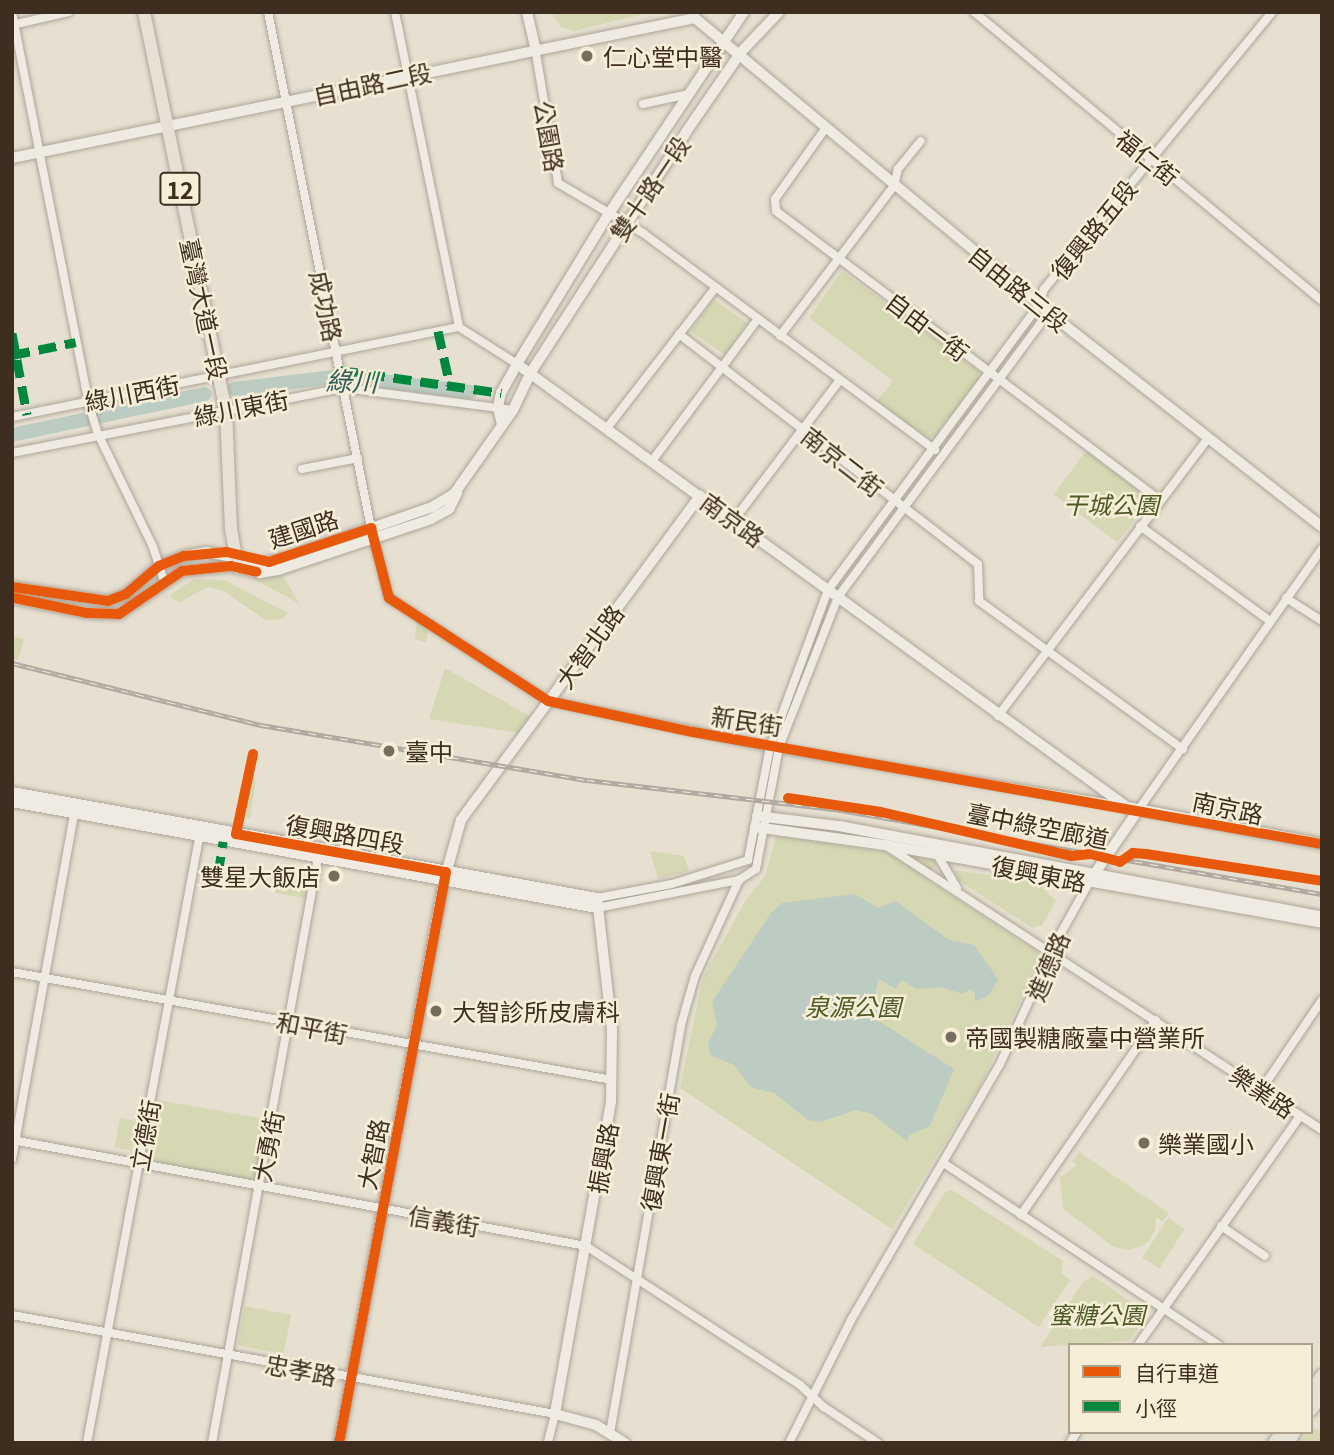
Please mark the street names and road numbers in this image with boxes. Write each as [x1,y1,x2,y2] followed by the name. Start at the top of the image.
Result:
[310,56,434,110] street label: 自由路二段
[530,98,570,174] street label: 公園路
[1111,123,1185,191] street label: 福仁街
[604,130,694,246] street label: 雙十路一段
[159,170,201,208] road number: 12
[1044,173,1142,285] street label: 復興路五段
[176,236,234,382] street label: 臺灣大道一段
[963,239,1075,337] street label: 自由路三段
[305,268,349,344] street label: 成功路
[881,286,975,366] street label: 自由一街
[82,369,182,415] street label: 綠川西街
[191,384,291,430] street label: 綠川東街
[796,420,890,502] street label: 南京二街
[695,486,771,552] street label: 南京路
[264,503,342,553] street label: 建國路
[549,599,629,693] street label: 大智北路
[709,700,785,740] street label: 新民街
[1190,785,1266,829] street label: 南京路
[965,797,1111,853] street label: 臺中綠空廊道
[283,808,407,858] street label: 復興路四段
[989,850,1089,896] street label: 復興東路
[1020,927,1074,1005] street label: 進德路
[274,1006,350,1048] street label: 和平街
[1225,1059,1301,1123] street label: 樂業路
[634,1090,684,1214] street label: 復興東一街
[124,1097,164,1173] street label: 立德街
[246,1108,288,1184] street label: 大勇街
[351,1116,393,1192] street label: 大智路
[582,1120,622,1196] street label: 振興路
[406,1200,482,1240] street label: 信義街
[263,1348,339,1390] street label: 忠孝路

